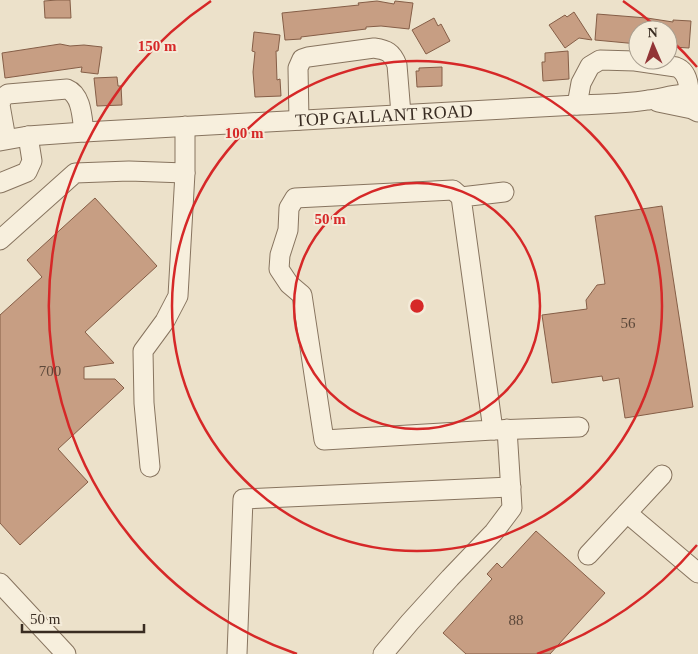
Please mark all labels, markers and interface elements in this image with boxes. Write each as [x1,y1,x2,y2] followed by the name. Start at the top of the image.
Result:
[628,20,678,70] north arrow
[647,25,658,40] text: N
[138,38,177,54] text: 150 m
[295,101,473,130] street label: TOP GALLANT ROAD
[225,125,264,141] text: 100 m
[314,211,346,227] text: 50 m
[408,297,426,315] centre of rings
[621,315,636,331] house number: 56
[39,363,61,379] house number: 700
[22,602,145,634] scale bar
[30,611,61,627] text: 50 m
[509,612,524,628] house number: 88

